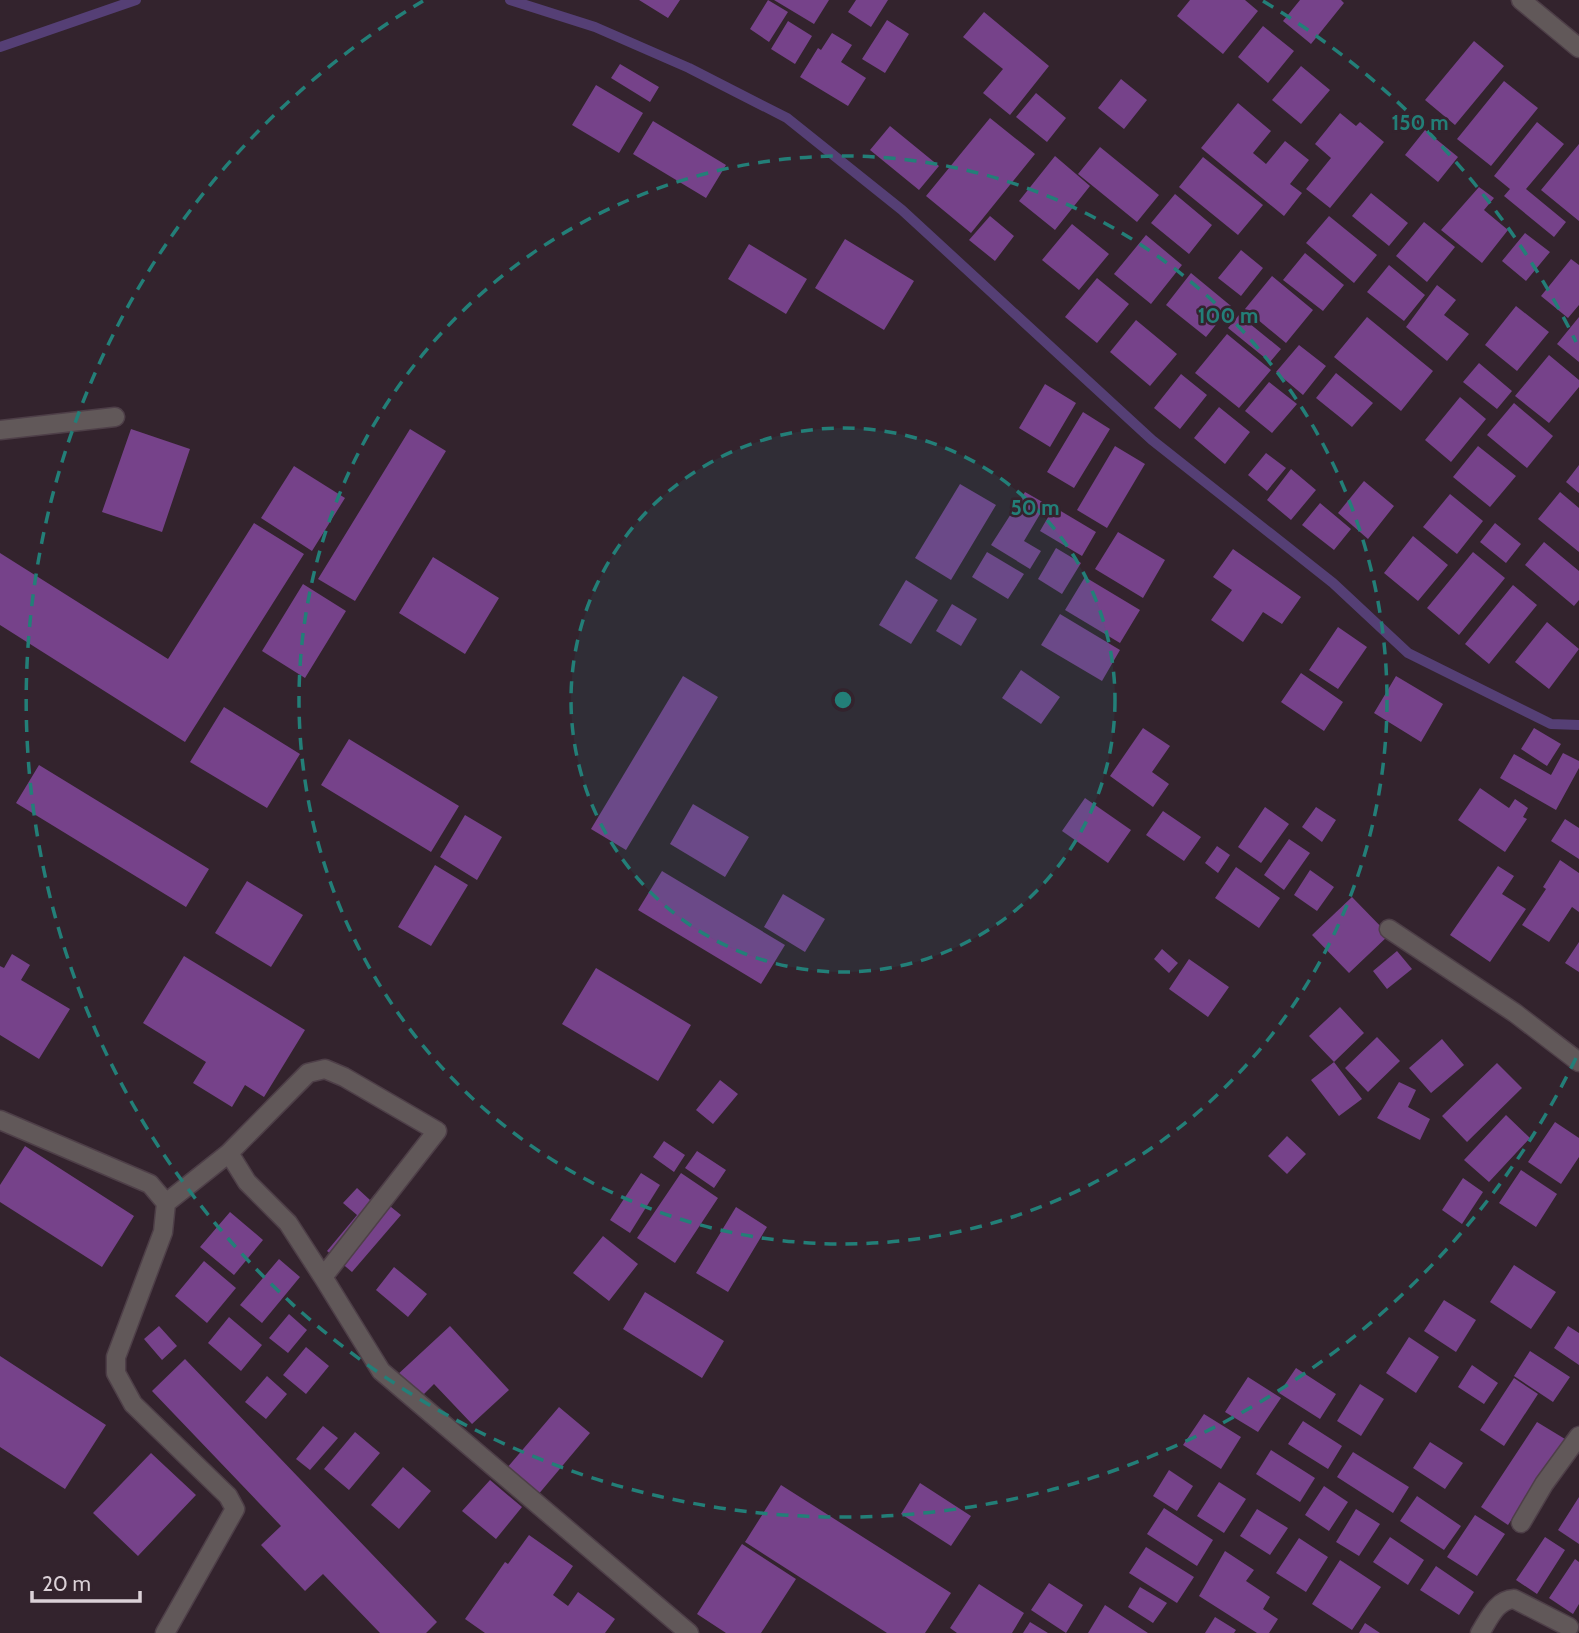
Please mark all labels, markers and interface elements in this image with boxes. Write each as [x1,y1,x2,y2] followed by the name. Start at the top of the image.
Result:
[1392,110,1448,135] text: 150 m
[1198,303,1258,328] text: 100 m
[1010,495,1060,520] text: 50 m
[831,688,855,712] centre of rings
[32,1560,140,1604] scale bar
[42,1571,91,1596] text: 20 m

